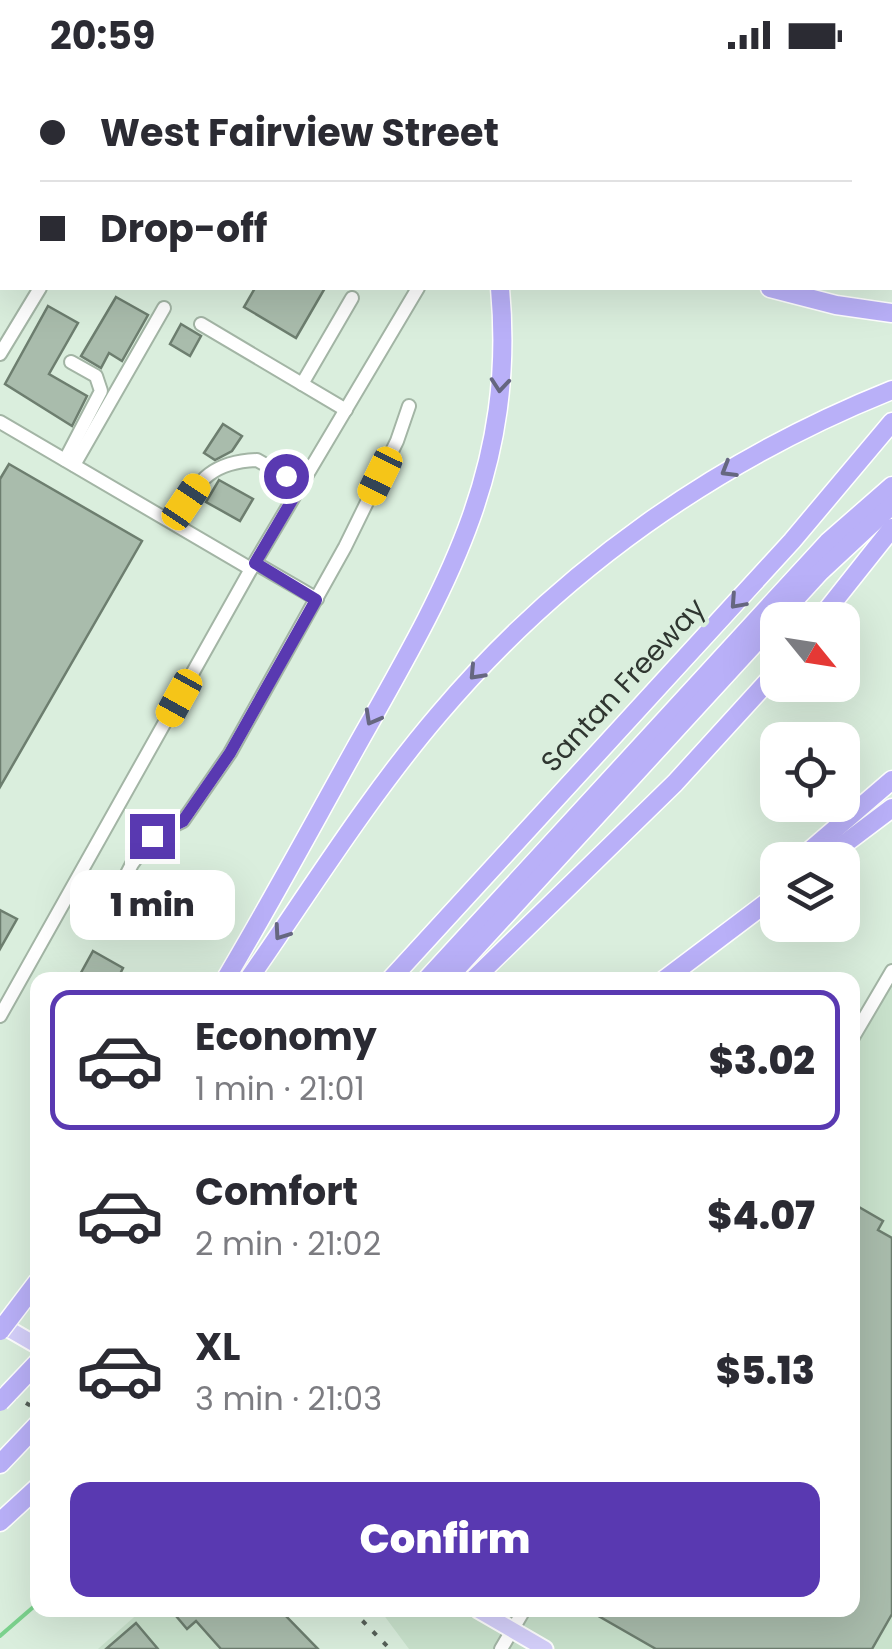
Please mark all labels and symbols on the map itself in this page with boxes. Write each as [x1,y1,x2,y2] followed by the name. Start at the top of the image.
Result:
[489,377,511,393] one-way arrow
[353,442,407,510] car
[264,454,309,499] route start
[721,458,739,477] one-way arrow
[157,469,215,535] car
[532,589,714,780] street label: Santan Freeway
[730,590,748,609] one-way arrow
[760,602,860,702] north arrow
[470,662,488,680] one-way arrow
[151,664,207,732] car
[365,707,385,725] one-way arrow
[130,814,175,859] route end
[70,871,234,941] callout: 1 min
[275,921,293,940] one-way arrow

